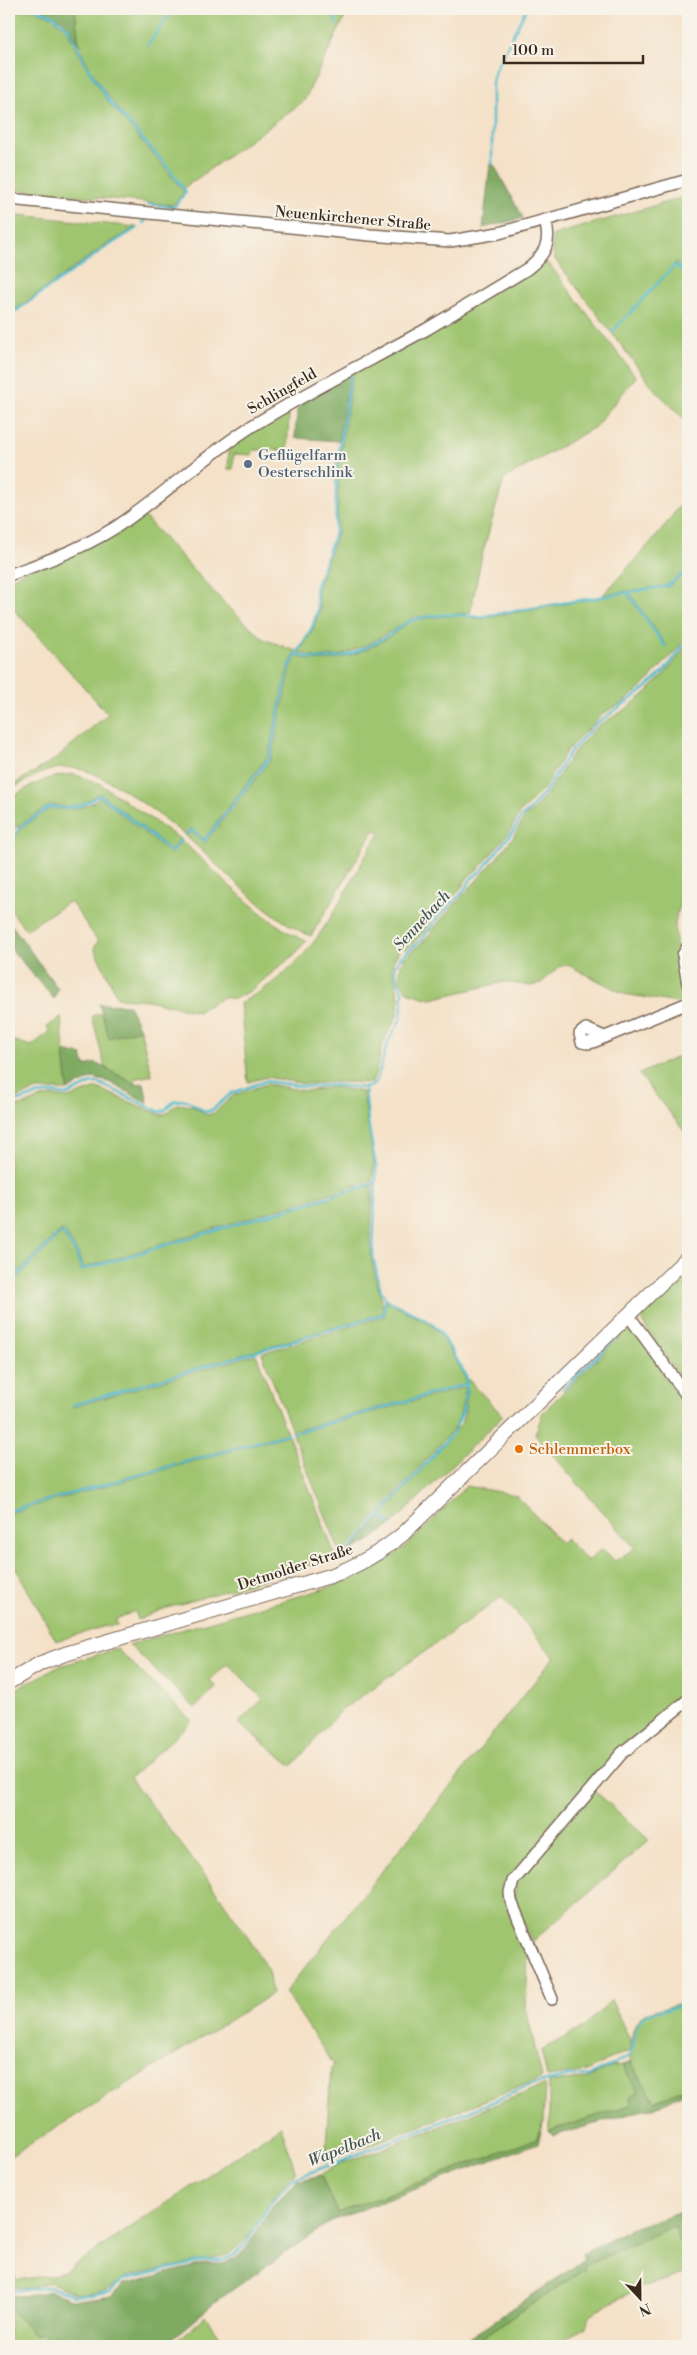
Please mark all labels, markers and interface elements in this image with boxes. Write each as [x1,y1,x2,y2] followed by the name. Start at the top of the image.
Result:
[504,32,643,64] scale bar
[512,41,554,60] text: 100 m
[274,202,432,235] street label: Neuenkirchener Straße
[244,364,321,419] street label: Schlingfeld
[258,446,354,482] place label: Geflügelfarm Oesterschlink
[242,458,254,470] marker: Geflügelfarm Oesterschlink
[389,886,455,955] water label: Sennebach
[529,1440,631,1459] place label: Schlemmerbox
[513,1443,525,1455] marker: Schlemmerbox
[235,1540,355,1595] street label: Detmolder Straße
[305,2124,384,2172] water label: Wapelbach
[614,2272,664,2322] north arrow
[636,2299,653,2320] text: N

